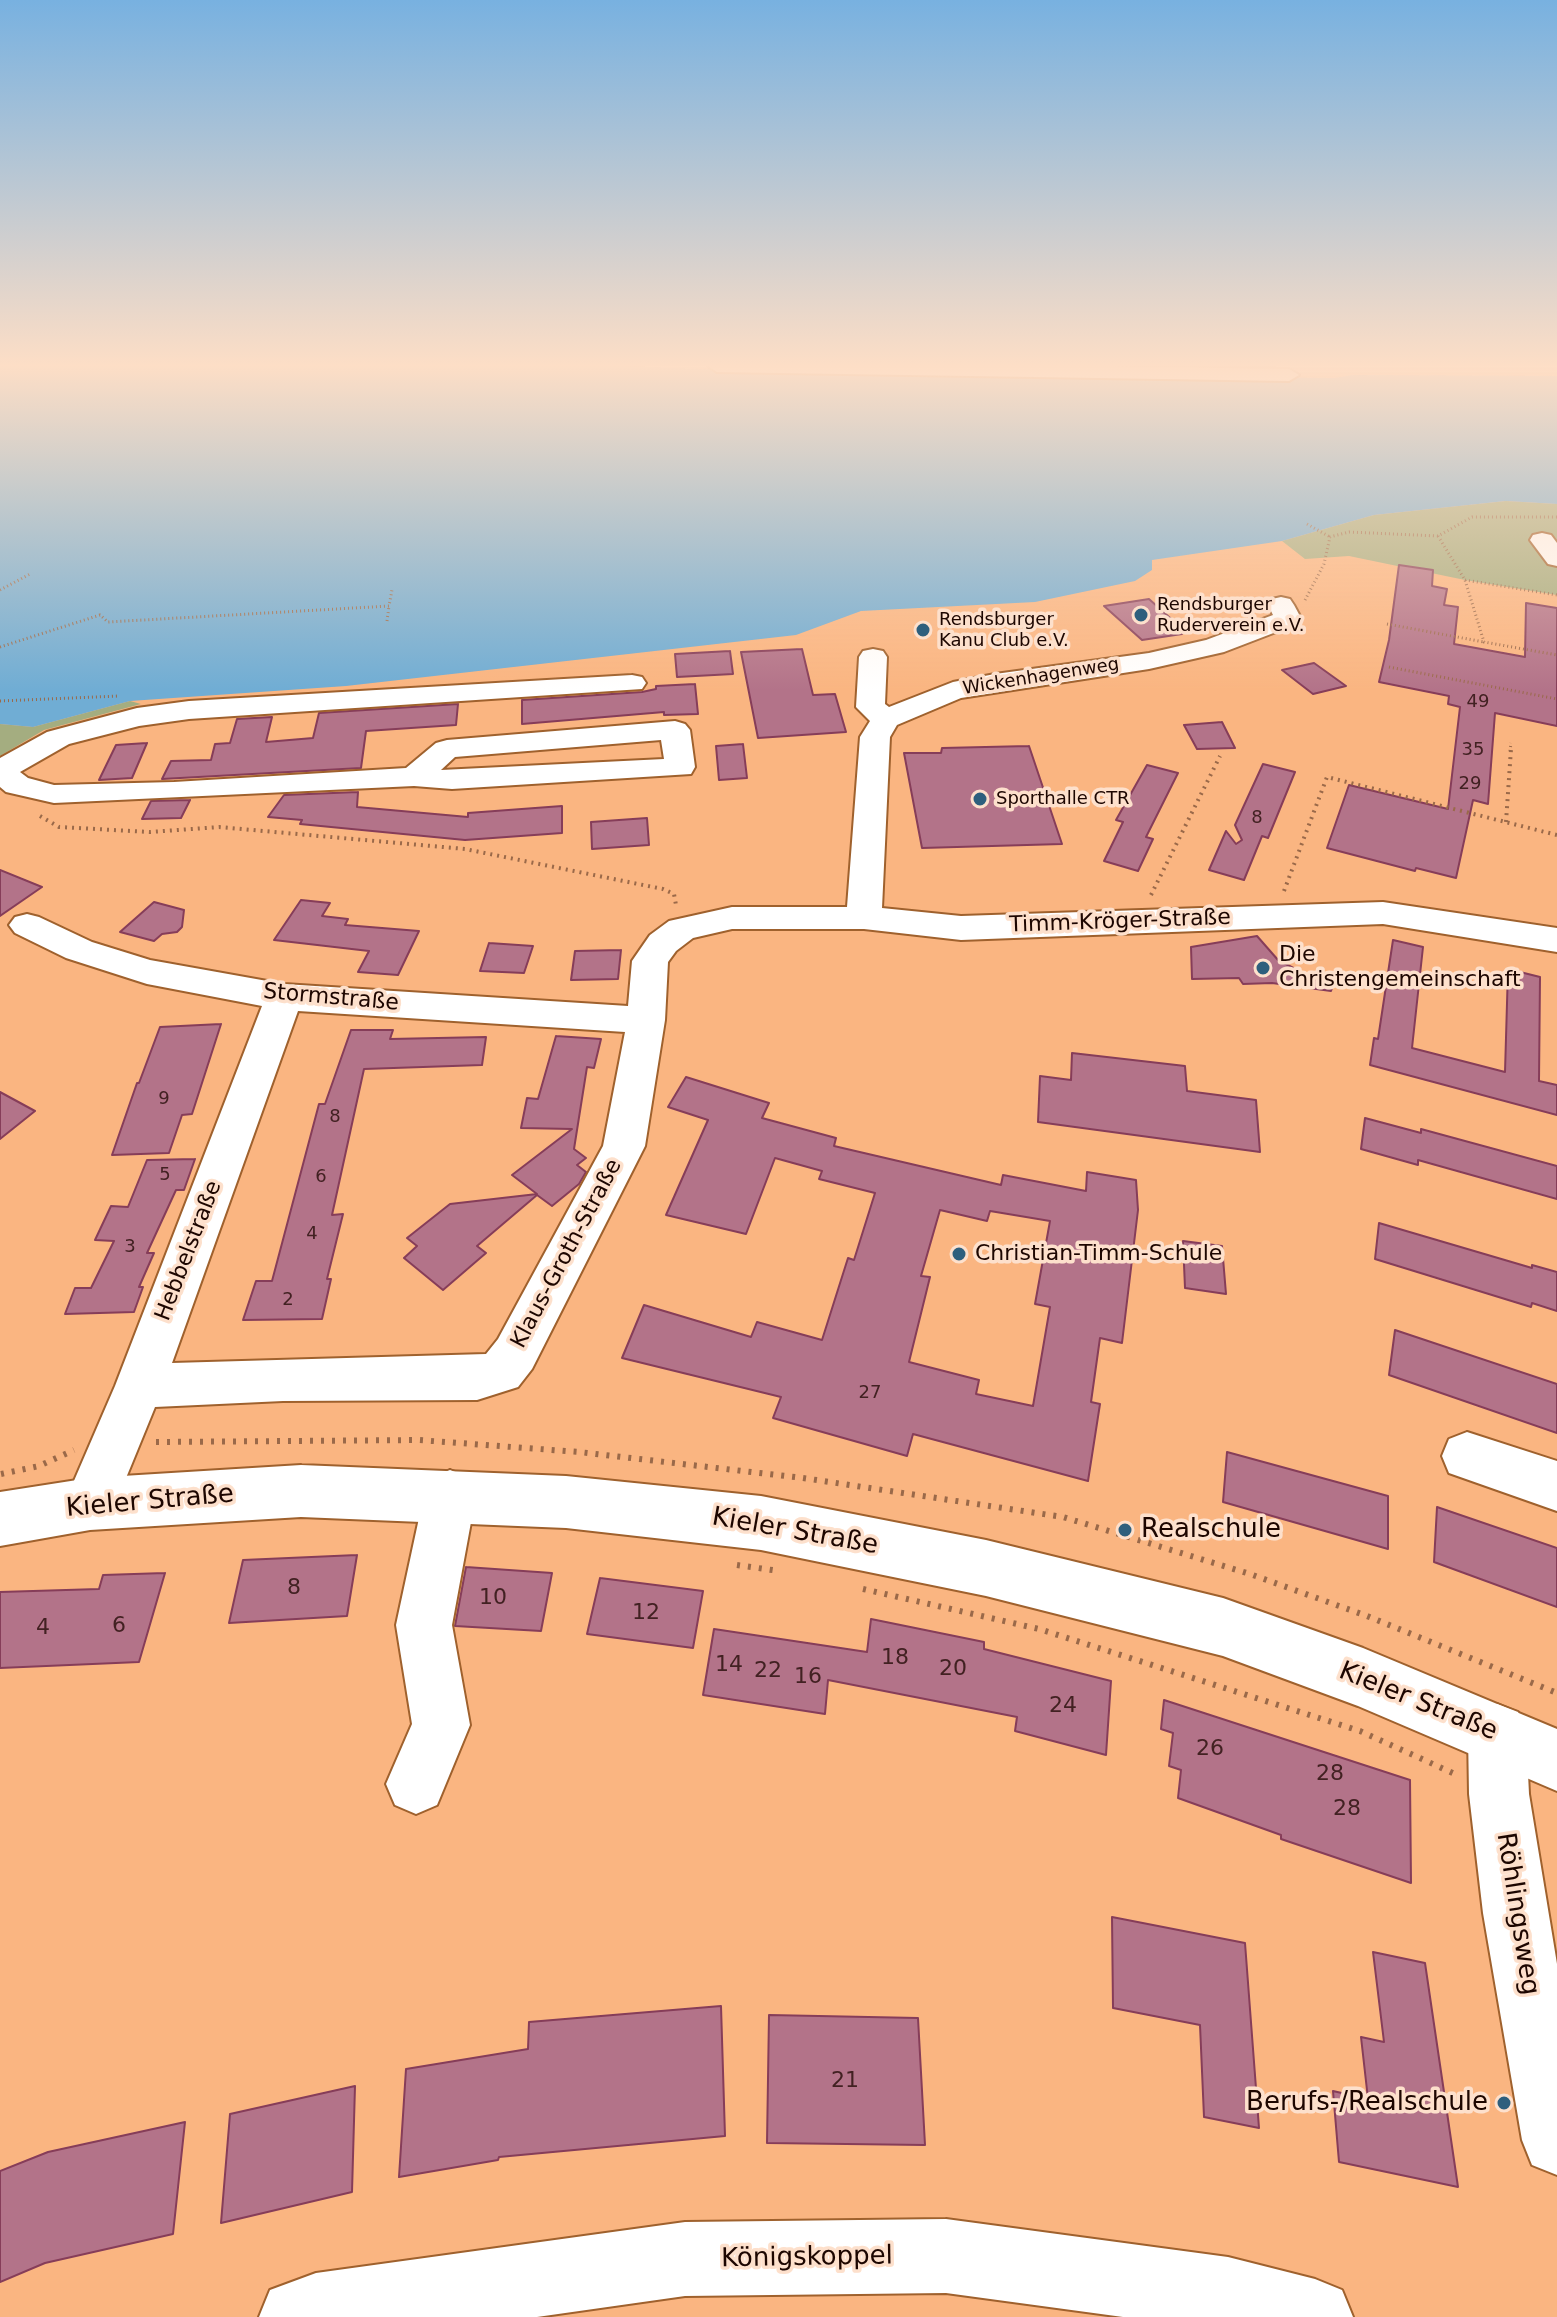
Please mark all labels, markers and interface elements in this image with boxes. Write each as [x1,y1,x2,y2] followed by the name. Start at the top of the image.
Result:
[1157,594,1304,636] place label: Rendsburger Ruderverein e.V.
[1132,606,1150,624] marker: Rendsburger Ruderverein e.V.
[939,609,1069,652] place label: Rendsburger Kanu Club e.V.
[914,621,932,639] marker: Rendsburger Kanu Club e.V.
[961,654,1121,700] street label: Wickenhagenweg
[1467,691,1489,713] house number: 49
[1462,739,1484,761] house number: 35
[1459,773,1481,795] house number: 29
[996,788,1130,810] place label: Sporthalle CTR
[971,790,989,808] marker: Sporthalle CTR
[1251,807,1263,829] house number: 8
[1009,905,1231,939] street label: Timm-Kröger-Straße
[1279,942,1521,994] place label: Die Christengemeinschaft
[1254,959,1272,977] marker: Die Christengemeinschaft
[262,979,400,1017] street label: Stormstraße
[158,1088,170,1110] house number: 9
[329,1106,341,1128] house number: 8
[506,1155,628,1353] street label: Klaus-Groth-Straße
[159,1164,171,1186] house number: 5
[315,1166,327,1188] house number: 6
[150,1177,228,1325] street label: Hebbelstraße
[306,1223,318,1245] house number: 4
[124,1236,136,1258] house number: 3
[975,1241,1222,1267] place label: Christian-Timm-Schule
[950,1245,968,1263] marker: Christian-Timm-Schule
[282,1289,294,1311] house number: 2
[859,1382,881,1404] house number: 27
[65,1479,235,1525] street label: Kieler Straße
[709,1502,881,1562] street label: Kieler Straße
[1141,1514,1281,1546] place label: Realschule
[1116,1521,1134,1539] marker: Realschule
[287,1575,301,1601] house number: 8
[479,1585,507,1611] house number: 10
[632,1600,660,1626] house number: 12
[112,1613,126,1639] house number: 6
[36,1615,50,1641] house number: 4
[881,1645,909,1671] house number: 18
[715,1652,743,1678] house number: 14
[939,1656,967,1682] house number: 20
[1334,1656,1502,1748] street label: Kieler Straße
[754,1658,782,1684] house number: 22
[794,1664,822,1690] house number: 16
[1049,1693,1077,1719] house number: 24
[1196,1736,1224,1762] house number: 26
[1316,1761,1344,1787] house number: 28
[1333,1796,1361,1822] house number: 28
[1489,1831,1545,1997] street label: Röhlingsweg
[831,2068,859,2094] house number: 21
[1246,2087,1488,2119] place label: Berufs-/Realschule
[1495,2094,1513,2112] marker: Berufs-/Realschule
[721,2241,893,2275] street label: Königskoppel

